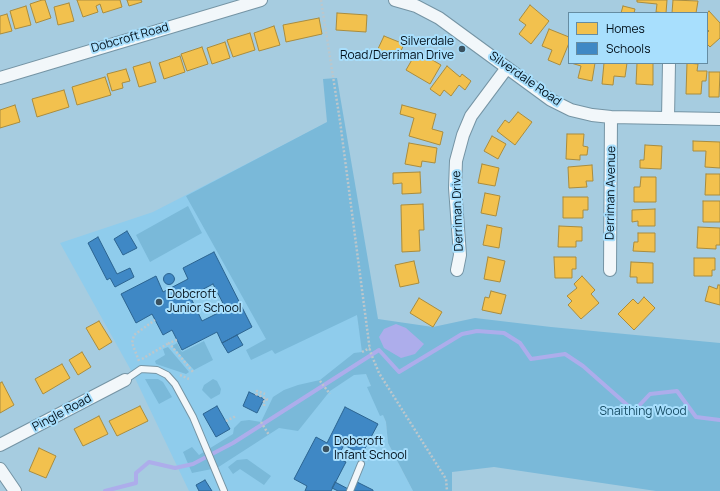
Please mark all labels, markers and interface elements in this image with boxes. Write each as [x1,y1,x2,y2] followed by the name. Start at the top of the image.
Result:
[568,12,708,64] legend
[90,20,170,56] street label: Dobcroft Road
[606,20,645,37] text: Homes
[340,35,454,63] place label: Silverdale Road/Derriman Drive
[606,40,650,57] text: Schools
[457,44,467,54] marker: Silverdale Road/Derriman Drive
[486,49,564,109] street label: Silverdale Road
[603,146,619,240] street label: Derriman Avenue
[449,170,467,252] street label: Derriman Drive
[167,288,242,316] place label: Dobcroft Junior School
[154,297,164,307] marker: Dobcroft Junior School
[30,391,94,435] street label: Pingle Road
[599,405,687,419] park label: Snaithing Wood
[334,435,407,463] place label: Dobcroft Infant School
[321,444,331,454] marker: Dobcroft Infant School

